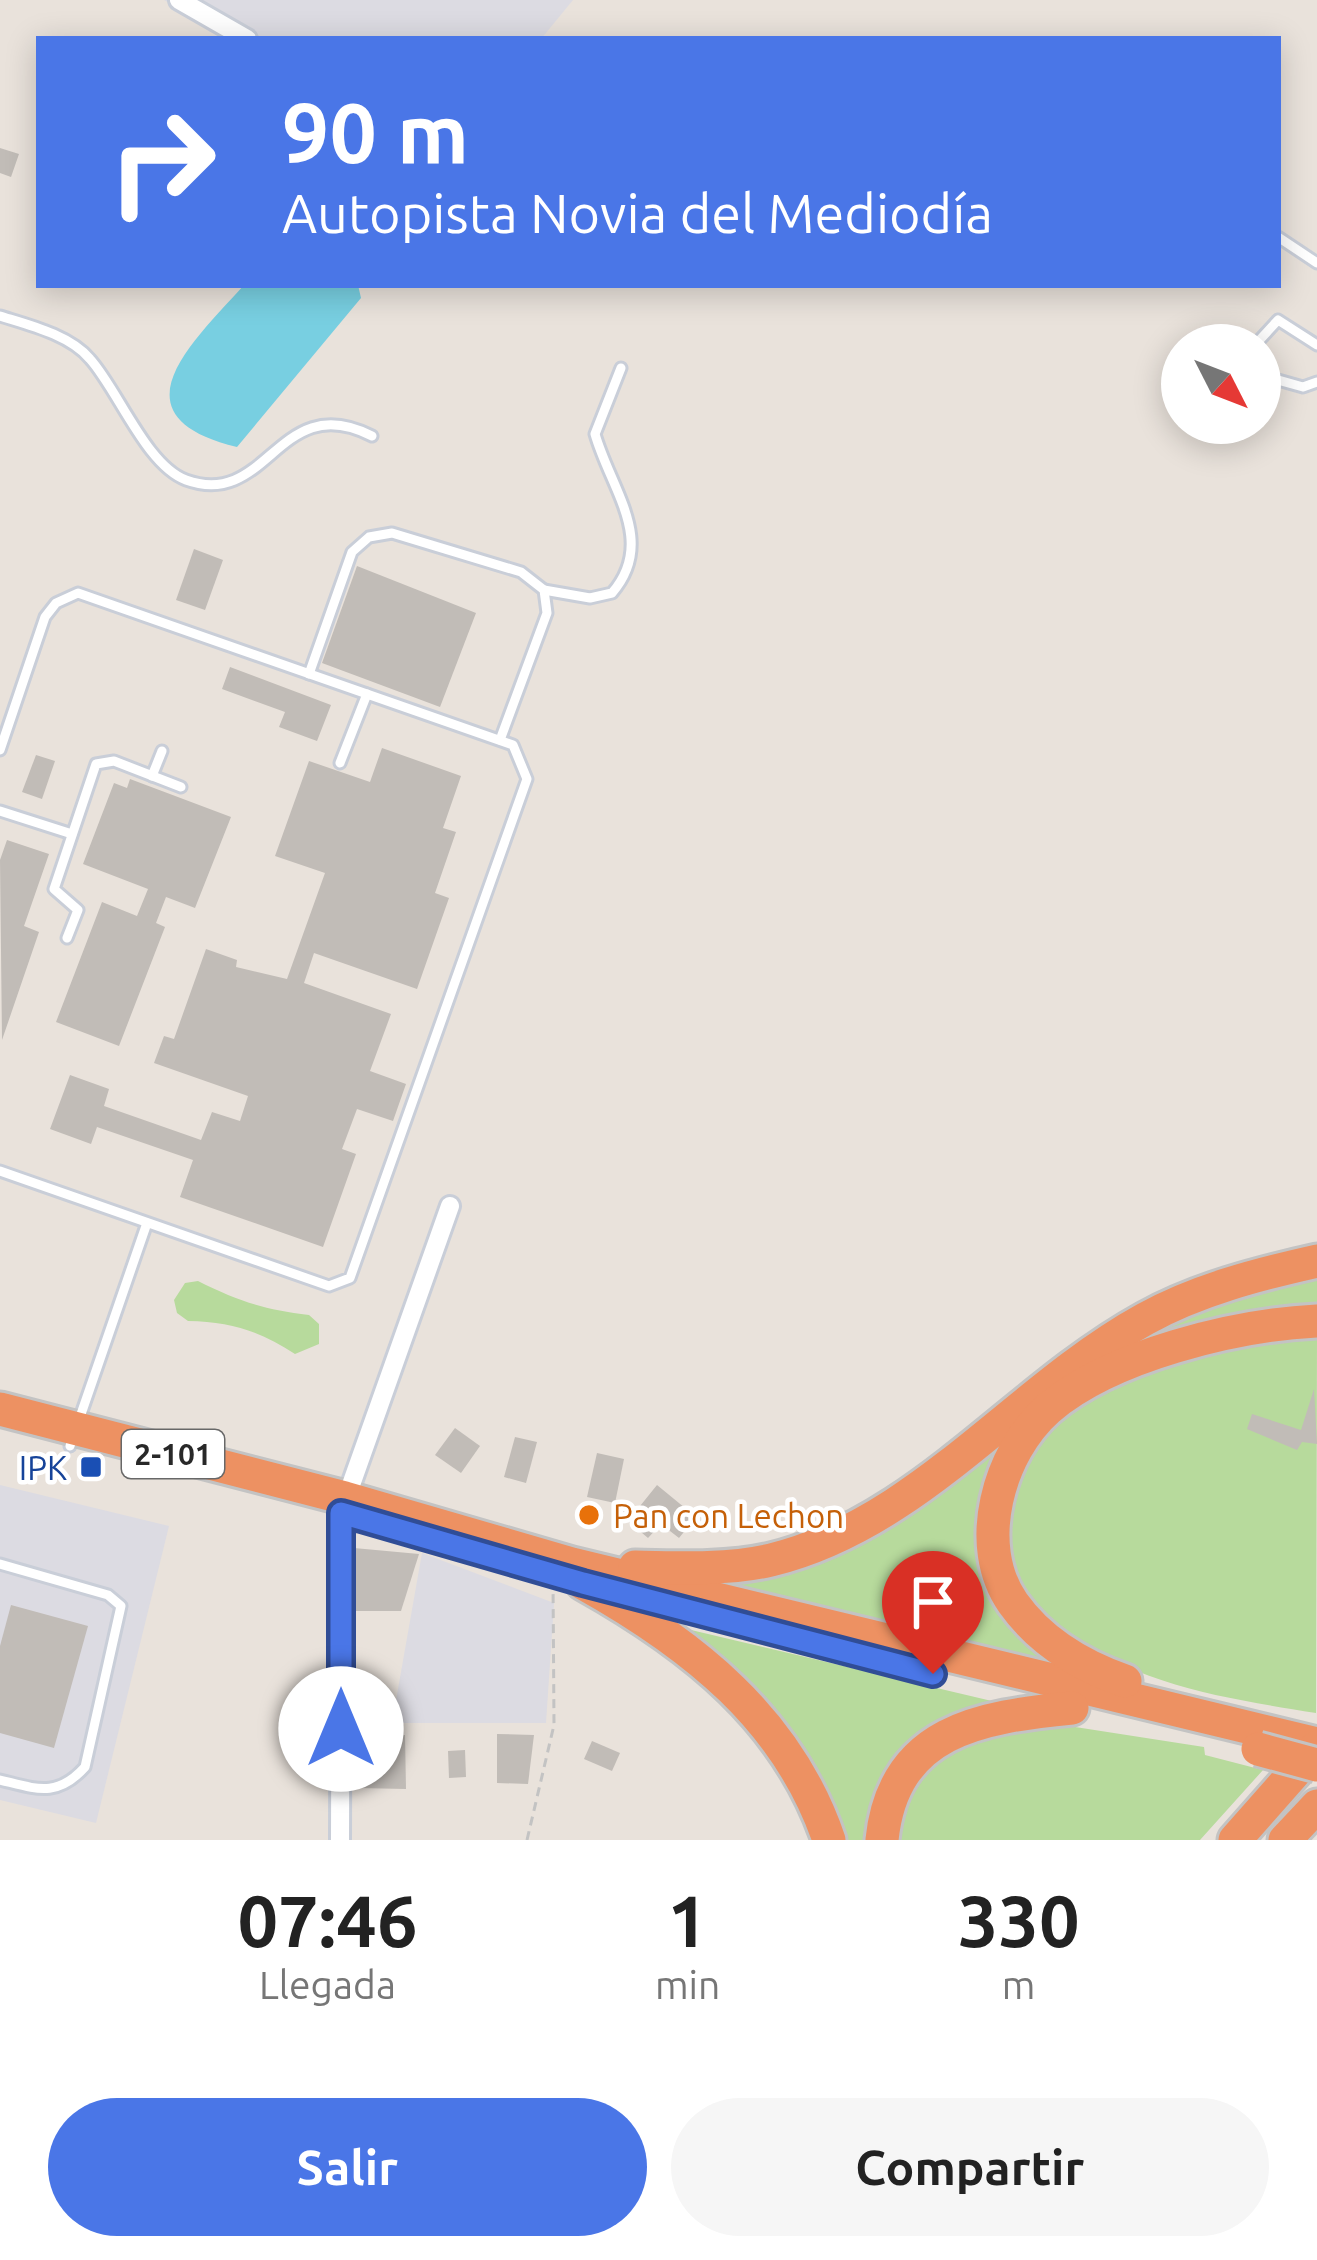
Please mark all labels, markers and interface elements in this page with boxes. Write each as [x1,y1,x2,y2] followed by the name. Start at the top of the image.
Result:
[84,84,240,240] icon: right
[282,85,469,179] text: 90 m
[282,183,993,243] text: Autopista Novia del Mediodía
[1161,324,1281,444] north arrow
[1161,324,1281,444] map controls
[122,1430,224,1478] road number: 2-101
[19,1449,67,1486] place label: IPK
[78,1454,104,1480] marker: IPK
[613,1497,844,1534] place label: Pan con Lechon
[576,1502,602,1528] marker: Pan con Lechon
[882,1551,984,1674] pin
[900,1569,966,1635] icon: arrive
[278,1666,404,1792] position arrow
[237,1880,418,1961] text: 07:46
[667,1880,708,1961] text: 1
[958,1880,1080,1961] text: 330
[259,1963,396,2006] text: Llegada
[655,1963,720,2006] text: min
[1002,1963,1035,2006] text: m
[48,2098,647,2236] button: Salir
[671,2098,1269,2236] button: Compartir

